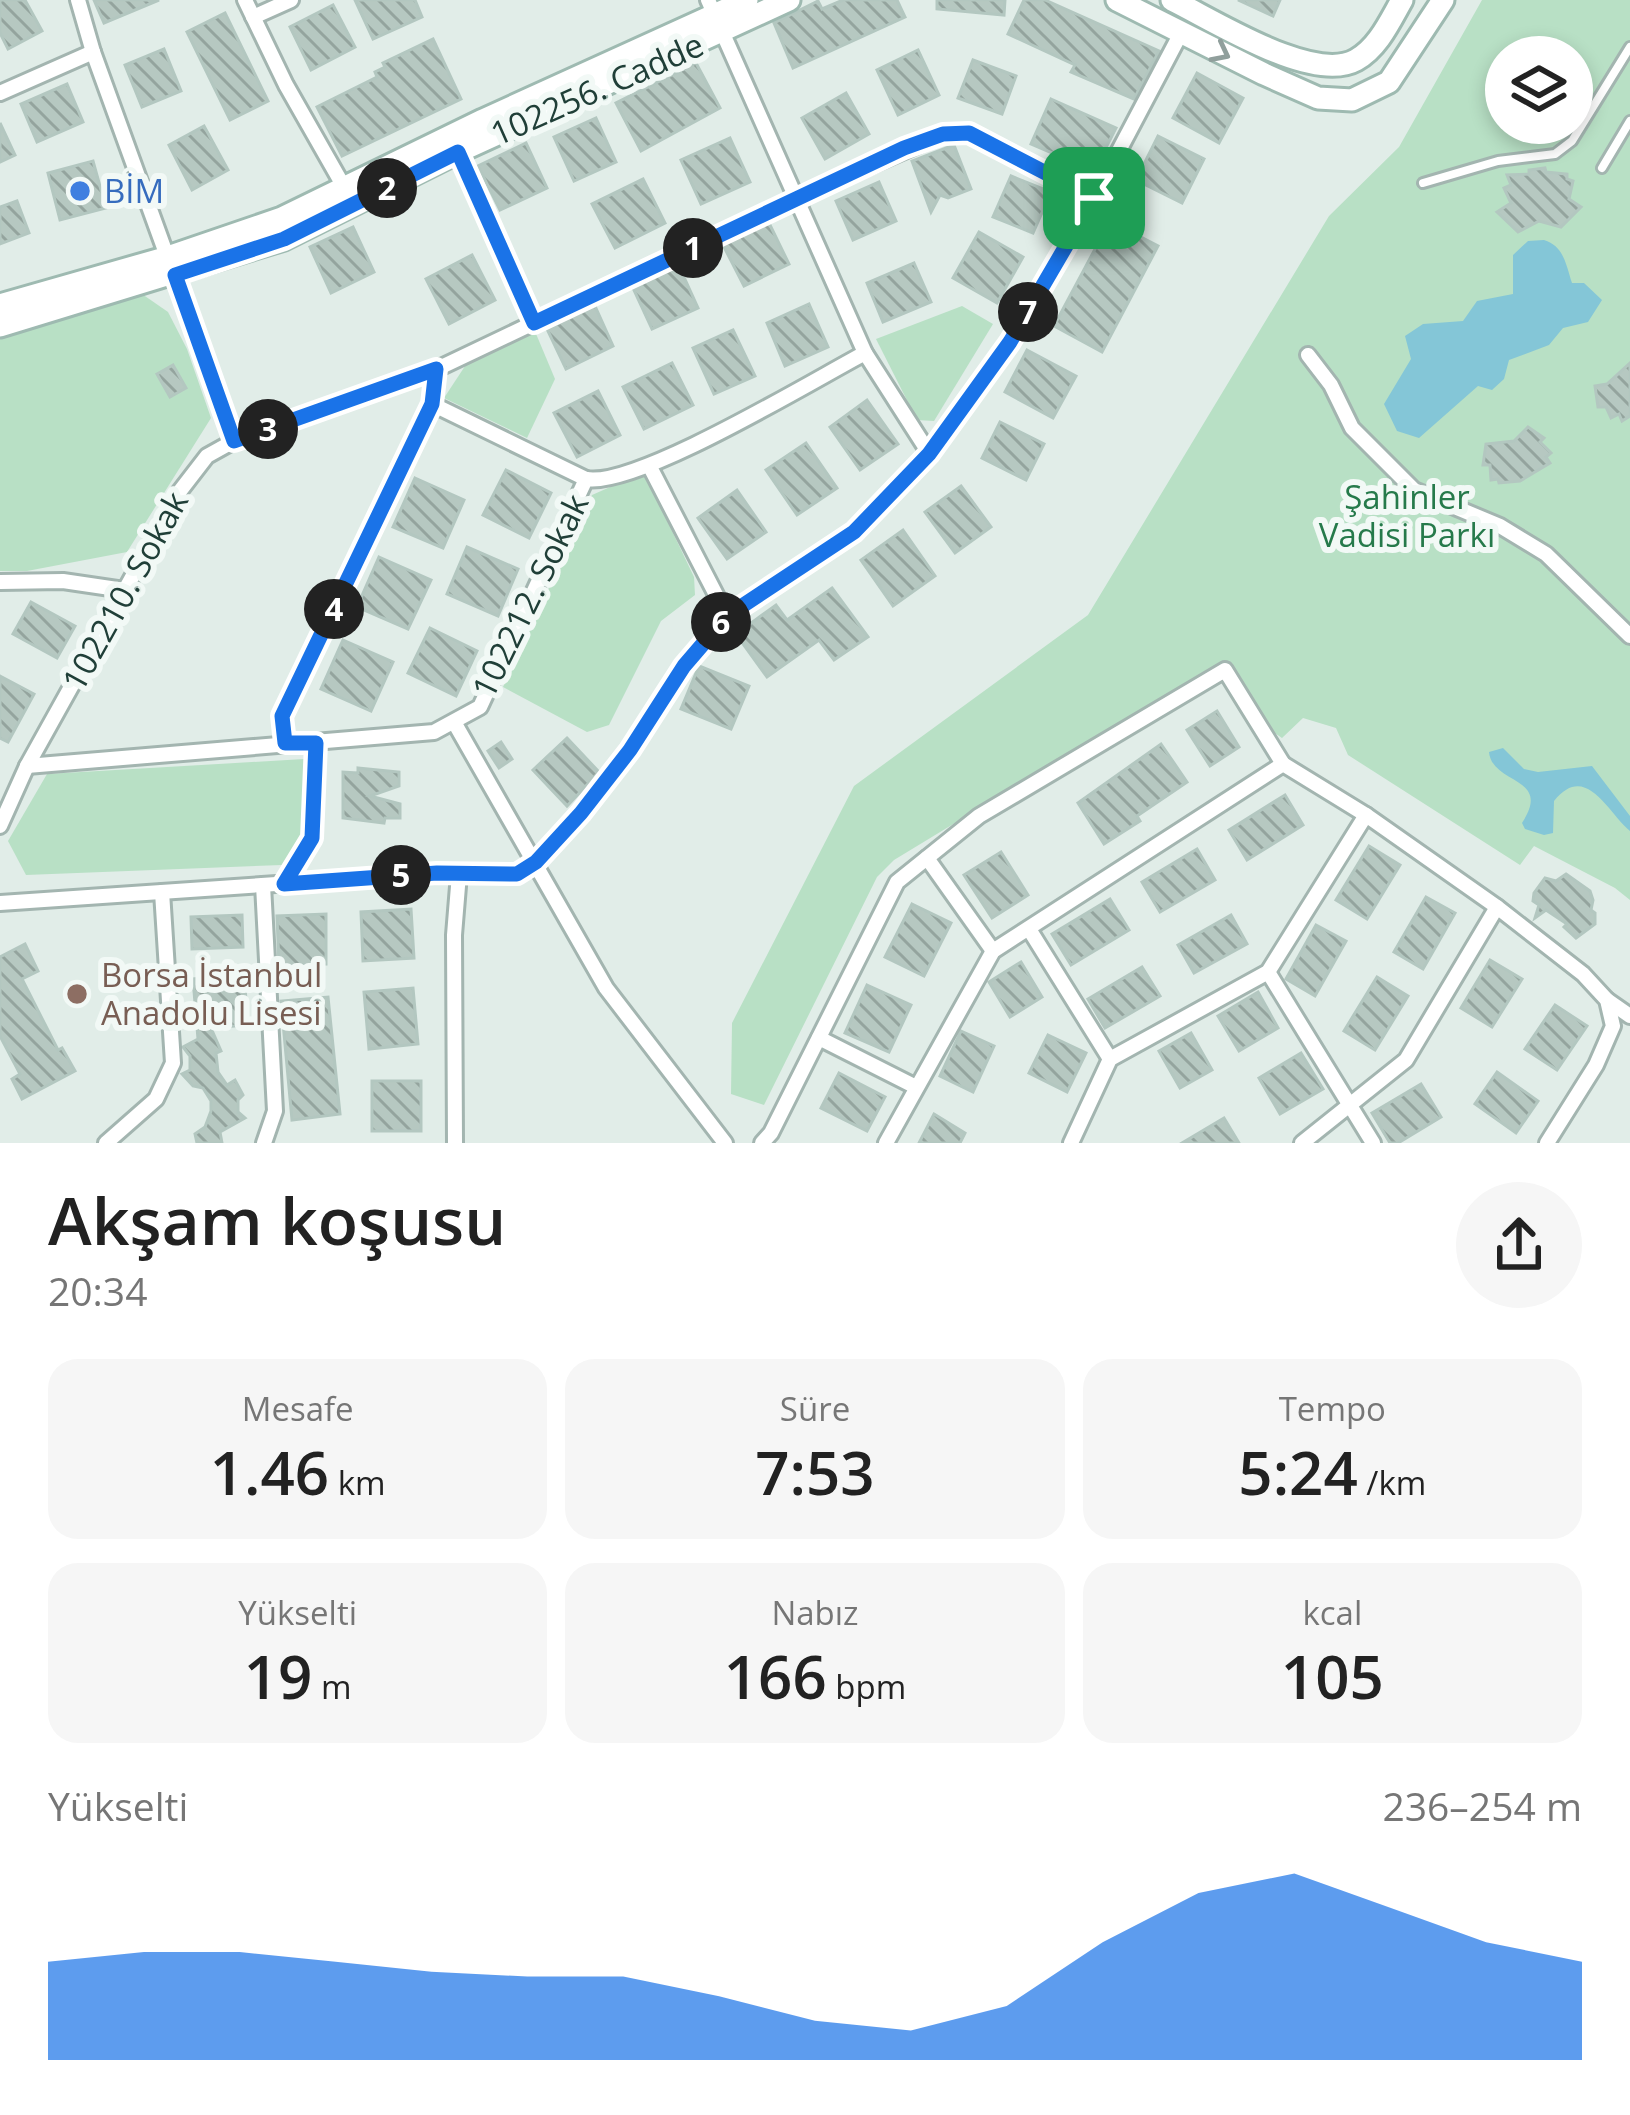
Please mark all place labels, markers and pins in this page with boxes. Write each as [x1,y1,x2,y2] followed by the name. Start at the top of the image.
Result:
[1043,147,1145,249] pin
[357,158,417,218] pin: 2
[104,168,164,213] place label: BİM
[67,178,93,204] marker: BİM
[663,218,723,278] pin: 1
[998,282,1058,342] pin: 7
[238,399,298,459] pin: 3
[304,579,364,639] pin: 4
[691,592,751,652] pin: 6
[371,845,431,905] pin: 5
[101,952,322,1035] place label: Borsa İstanbul Anadolu Lisesi
[64,981,90,1007] marker: Borsa İstanbul Anadolu Lisesi

